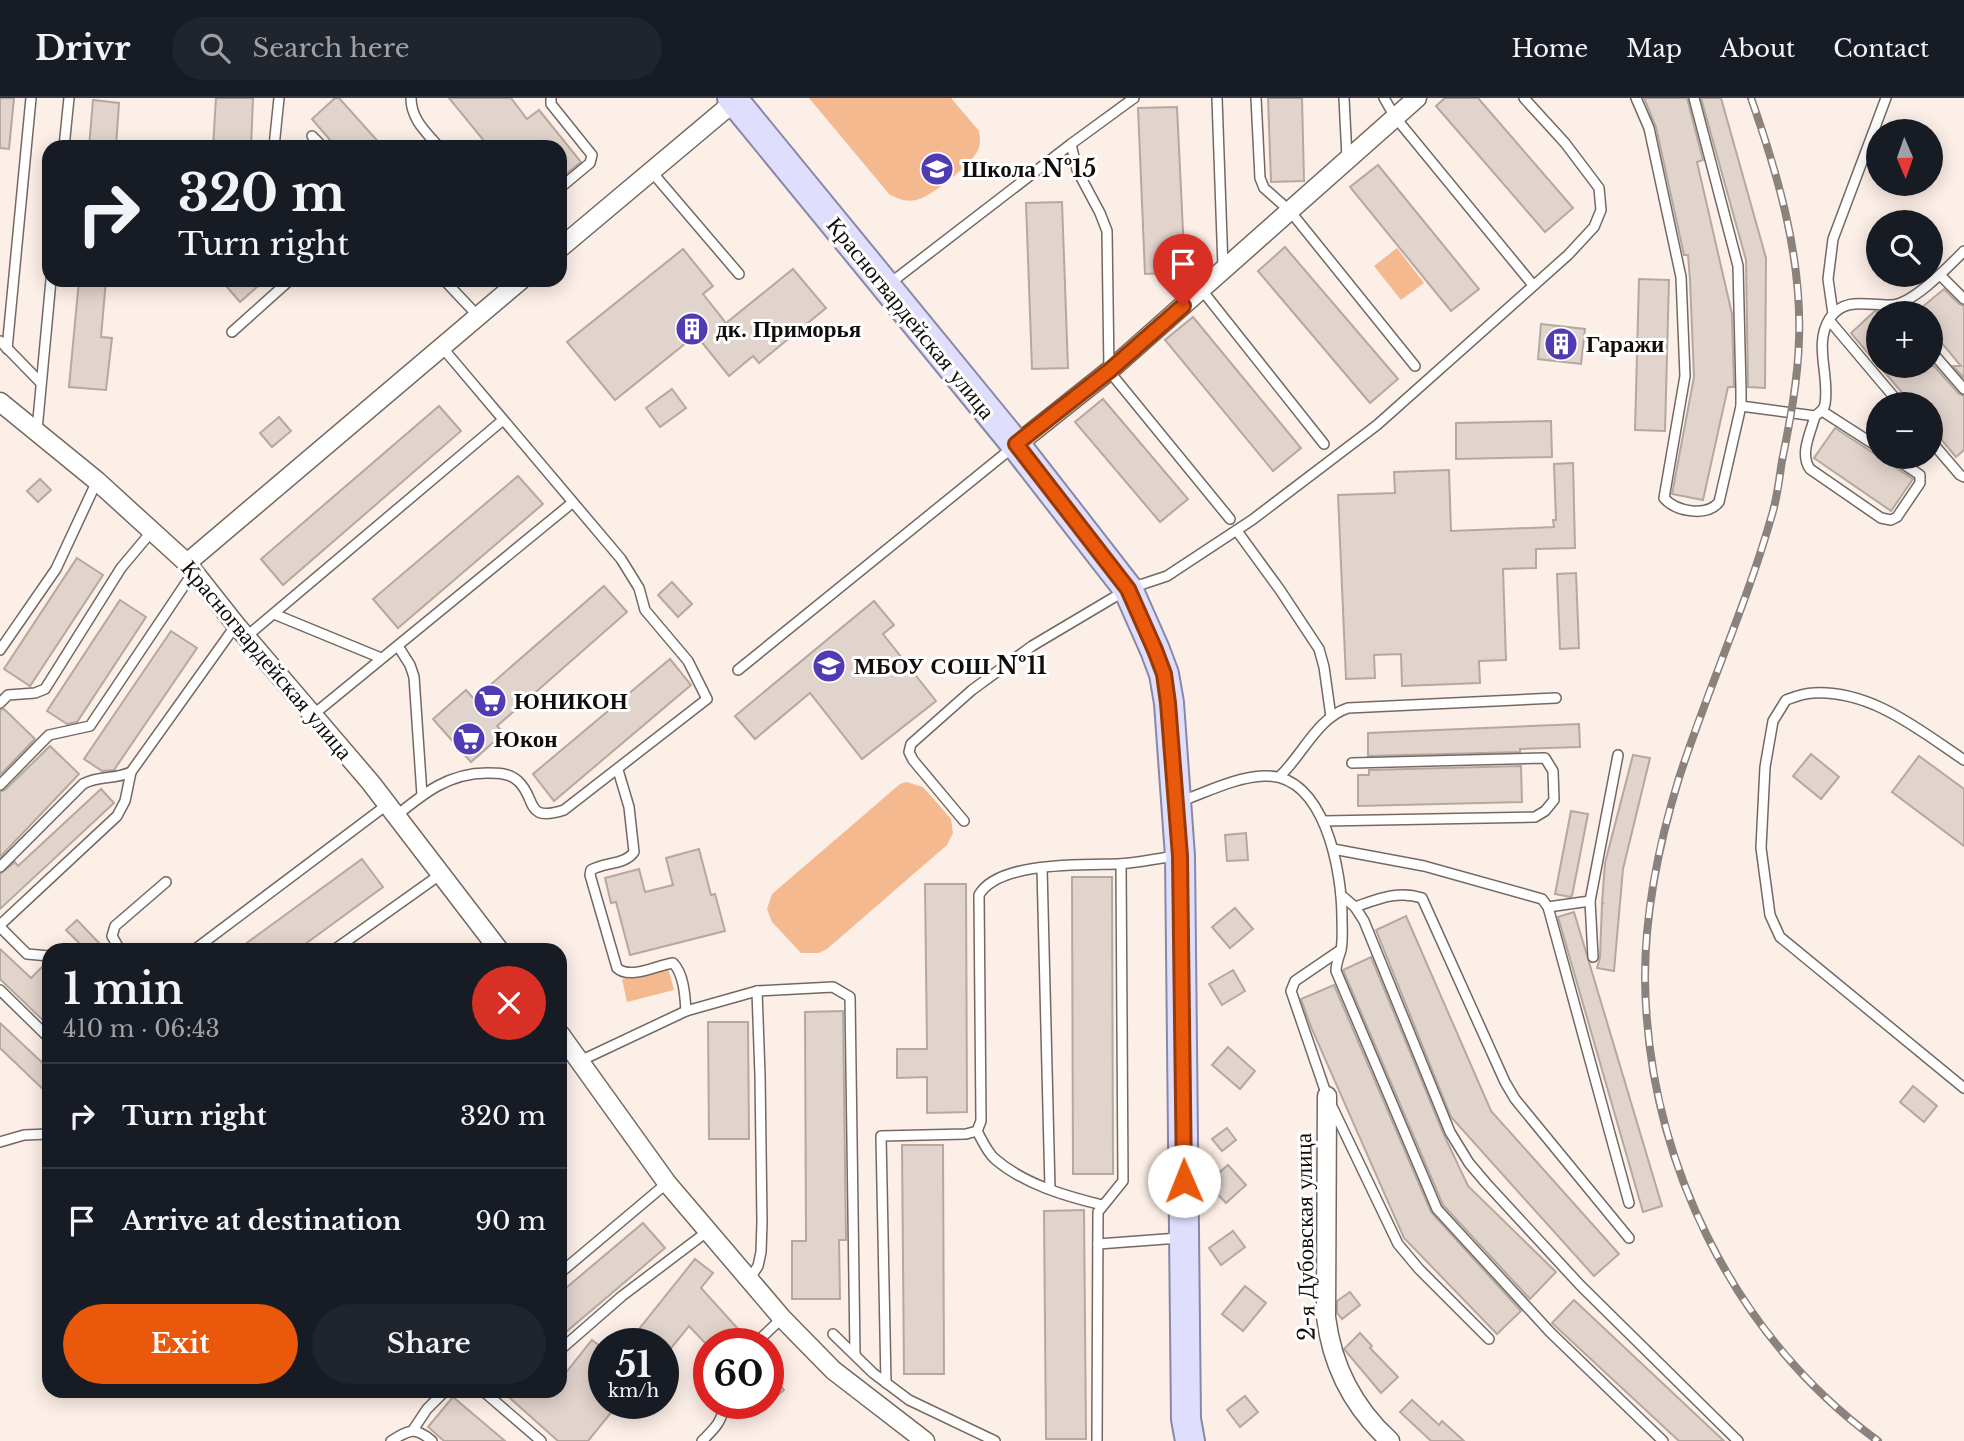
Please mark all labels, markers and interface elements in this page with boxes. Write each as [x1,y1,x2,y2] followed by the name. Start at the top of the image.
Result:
[172,17,662,80] search box
[35,28,130,69] text: Drivr
[196,29,234,67] icon: search
[252,32,410,64] text: Search here
[1512,34,1588,63] text: Home
[1626,34,1682,63] text: Map
[1720,34,1795,63] text: About
[1833,34,1929,63] text: Contact
[1866,119,1942,196] north arrow
[1866,119,1943,469] map controls
[918,150,956,188] school or university icon: Школа №15
[962,155,1096,183] place label: Школа №15
[178,163,345,224] text: 320 m
[63,168,154,259] icon: right
[1866,210,1943,287] button: search
[821,211,1001,425] street label: Красногвардейская улица
[178,224,349,264] text: Turn right
[1153,234,1213,306] pin
[1164,245,1202,283] icon: arrive
[1866,301,1943,378] button: +
[673,310,711,348] building icon: дк. Приморья
[716,315,861,343] place label: дк. Приморья
[1542,325,1580,363] building icon: Гаражи
[1586,330,1664,358] place label: Гаражи
[1866,392,1943,469] button: −
[175,555,359,765] street label: Красногвардейская улица
[810,647,848,685] school or university icon: МБОУ СОШ №11
[854,652,1047,680] place label: МБОУ СОШ №11
[471,682,509,720] supermarket icon: ЮНИКОН
[514,687,628,715] place label: ЮНИКОН
[450,720,488,758] supermarket icon: Юкон
[494,725,558,753] place label: Юкон
[63,963,184,1015] text: 1 min
[472,966,546,1040] button: close
[63,1015,220,1043] text: 410 m · 06:43
[63,1097,101,1135] icon: right
[122,1100,267,1132] text: Turn right
[460,1100,546,1132] text: 320 m
[1289,1133,1321,1341] street label: 2-я Дубовская улица
[1147,1144,1221,1218] position arrow
[63,1202,101,1240] icon: arrive
[122,1205,402,1237] text: Arrive at destination
[475,1205,546,1237] text: 90 m
[63,1304,298,1384] button: Exit
[312,1304,546,1384] button: Share
[693,1328,784,1419] speed limit sign: 60
[615,1343,652,1386] text: 51
[608,1380,659,1402] text: km/h

